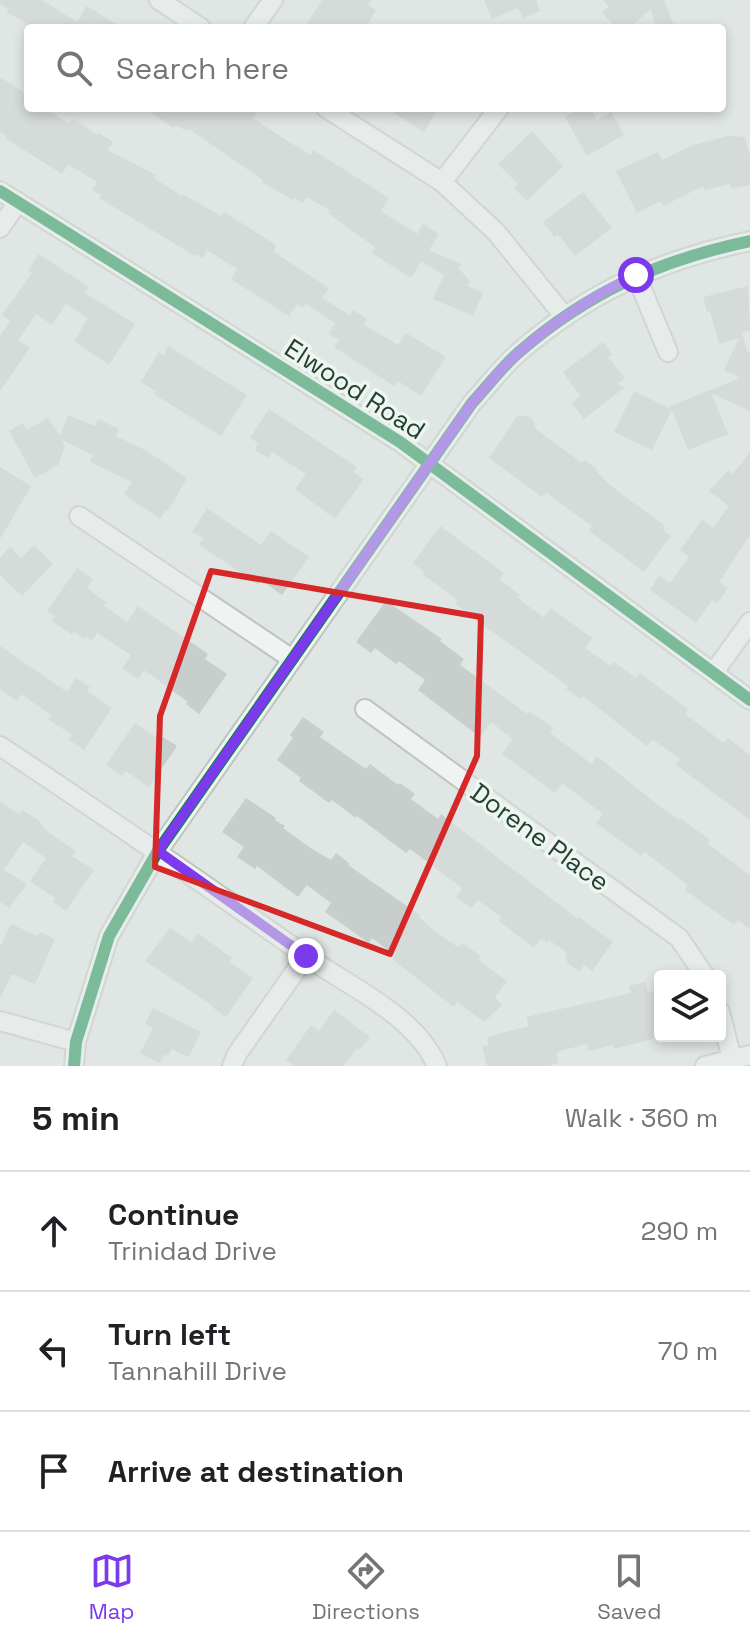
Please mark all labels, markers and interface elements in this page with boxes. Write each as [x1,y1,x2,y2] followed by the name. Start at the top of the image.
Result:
[24,24,726,112] search box
[52,46,96,90] icon: search
[116,49,289,88] text: Search here
[618,257,654,293] route start
[278,331,432,447] street label: Elwood Road
[464,775,616,899] street label: Dorene Place
[288,938,324,974] route end
[654,970,726,1042] map controls
[654,970,726,1042] button: layers
[32,1097,120,1140] text: 5 min
[565,1101,718,1135] text: Walk · 360 m
[108,1195,239,1234] text: Continue
[32,1209,76,1253] icon: ahead
[641,1214,718,1248] text: 290 m
[108,1234,277,1268] text: Trinidad Drive
[108,1315,231,1354] text: Turn left
[32,1329,76,1373] icon: left
[658,1334,718,1368] text: 70 m
[108,1354,287,1388] text: Tannahill Drive
[32,1449,76,1493] icon: arrive
[108,1452,404,1491] text: Arrive at destination
[89,1549,135,1625] tab: Map
[312,1549,420,1625] tab: Directions
[597,1549,661,1625] tab: Saved

